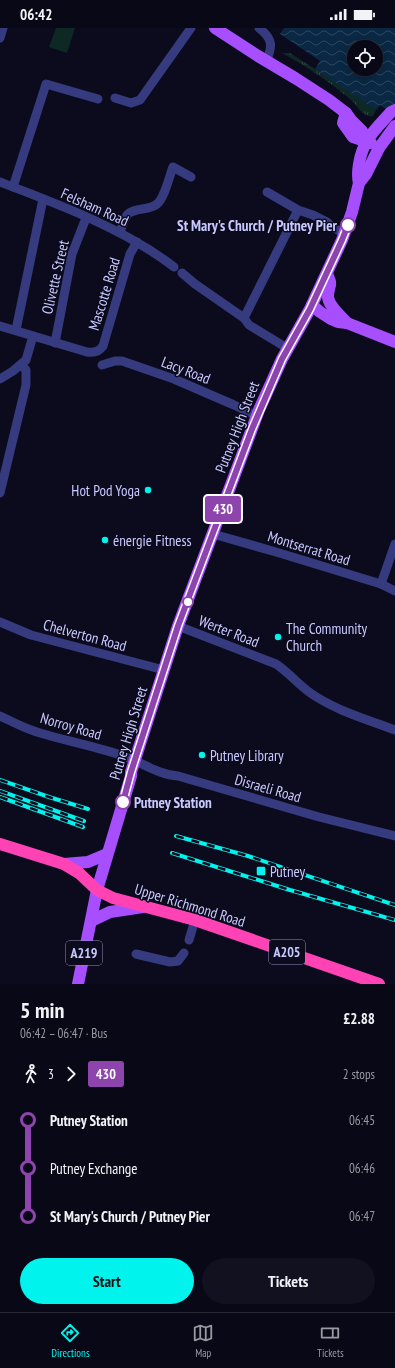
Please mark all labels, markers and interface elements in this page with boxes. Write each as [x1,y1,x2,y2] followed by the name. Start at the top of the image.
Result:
[20,5,52,24] text: 06:42
[347,40,383,76] map controls
[347,40,383,76] button: locate
[58,184,132,230] street label: Felsham Road
[177,216,338,235] place label: St Mary's Church / Putney Pier
[340,217,356,233] marker: St Mary's Church / Putney Pier
[37,238,73,316] street label: Olivette Street
[84,255,124,333] street label: Mascotte Road
[159,352,213,388] street label: Lacy Road
[211,379,263,475] street label: Putney High Street
[71,481,140,500] place label: Hot Pod Yoga
[143,485,153,495] marker: Hot Pod Yoga
[200,496,246,522] line badge: 430
[213,500,233,518] text: 430
[266,526,352,570] street label: Montserrat Road
[113,531,192,550] place label: énergie Fitness
[100,535,110,545] marker: énergie Fitness
[182,596,194,608] unlabelled marker
[196,611,262,651] street label: Werter Road
[41,615,129,655] street label: Chelverton Road
[286,619,368,655] place label: The Community Church
[273,632,283,642] marker: The Community Church
[105,684,151,782] street label: Putney High Street
[38,708,104,744] street label: Norroy Road
[210,746,284,765] place label: Putney Library
[197,750,207,760] marker: Putney Library
[233,769,303,807] street label: Disraeli Road
[134,793,212,812] place label: Putney Station
[115,794,131,810] marker: Putney Station
[270,862,306,881] place label: Putney
[255,865,267,877] marker: Putney
[132,879,248,931] street label: Upper Richmond Road
[269,940,305,964] road number: A205
[66,941,102,965] road number: A219
[20,996,64,1024] text: 5 min
[343,1009,375,1028] text: £2.88
[20,1025,107,1042] text: 06:42 – 06:47 · Bus
[20,1063,42,1085] icon: walk
[60,1063,82,1085] icon: forward
[96,1065,116,1083] text: 430
[48,1066,54,1083] text: 3
[343,1066,375,1083] text: 2 stops
[50,1111,128,1130] text: Putney Station
[349,1112,375,1129] text: 06:45
[50,1159,137,1178] text: Putney Exchange
[349,1160,375,1177] text: 06:46
[50,1207,210,1226] text: St Mary's Church / Putney Pier
[349,1208,375,1225] text: 06:47
[20,1258,194,1304] button: Start
[202,1258,375,1304] button: Tickets
[51,1322,90,1360] tab: Directions
[192,1322,214,1360] tab: Map
[317,1322,344,1360] tab: Tickets

